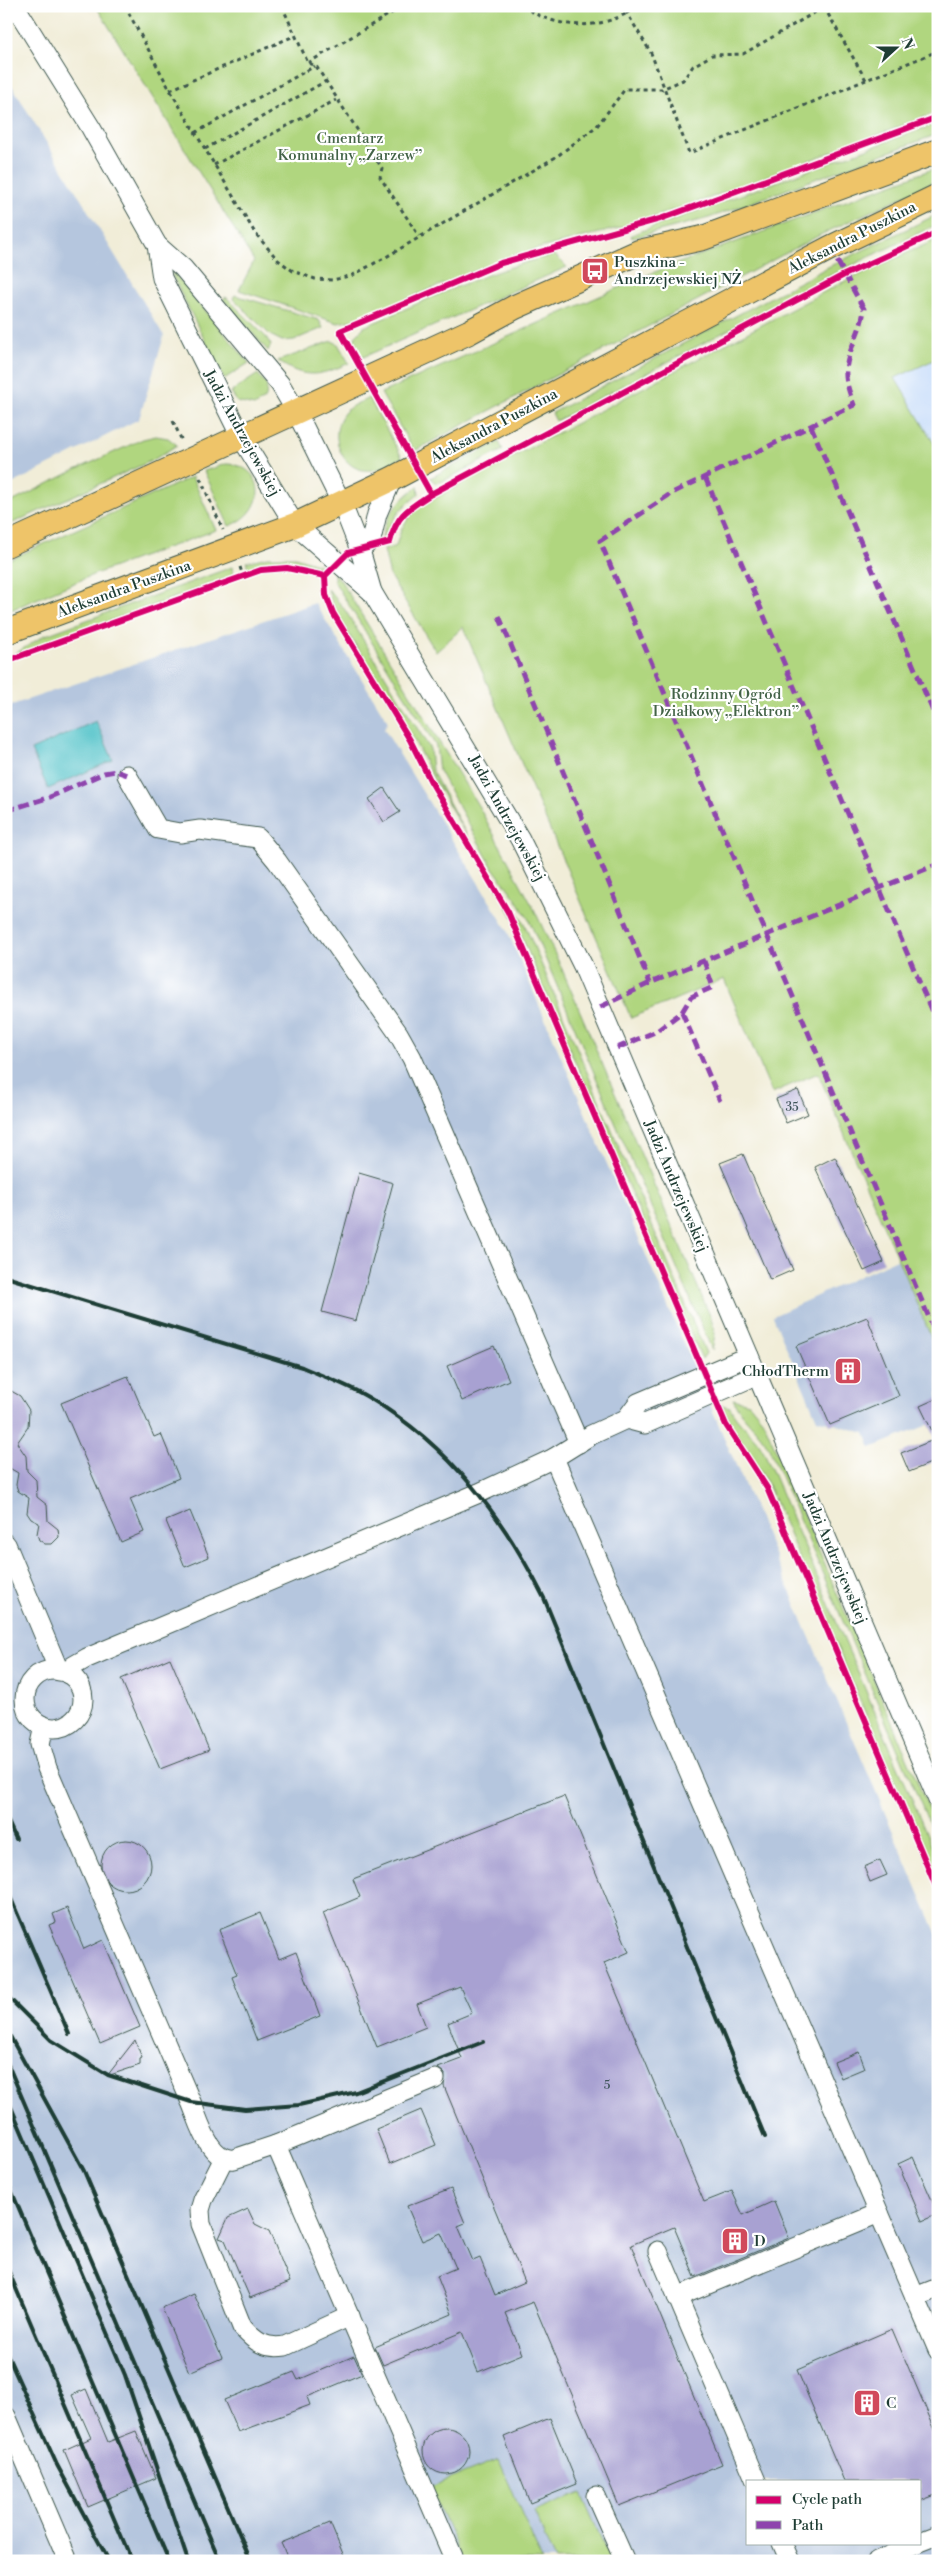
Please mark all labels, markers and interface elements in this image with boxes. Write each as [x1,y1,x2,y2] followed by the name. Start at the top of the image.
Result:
[872,22,922,72] north arrow
[897,35,918,52] text: N
[277,129,423,165] park label: Cmentarz Komunalny „Zarzew”
[784,197,920,279] street label: Aleksandra Puszkina
[613,253,742,289] place label: Puszkina - Andrzejewskiej NŻ
[580,256,610,286] bus stop icon: Puszkina - Andrzejewskiej NŻ
[199,366,285,500] street label: Jadzi Andrzejewskiej
[426,384,561,468] street label: Aleksandra Puszkina
[53,556,194,622] street label: Aleksandra Puszkina
[653,685,799,721] park label: Rodzinny Ogród Działkowy „Elektron”
[464,751,550,885] street label: Jadzi Andrzejewskiej
[785,1100,799,1115] house number: 35
[639,1116,712,1255] street label: Jadzi Andrzejewskiej
[833,1356,863,1386] building icon: ChłodTherm
[742,1362,829,1381] place label: ChłodTherm
[798,1488,871,1627] street label: Jadzi Andrzejewskiej
[604,2078,611,2093] house number: 5
[720,2226,750,2256] building icon: D
[754,2232,766,2251] place label: D
[852,2388,882,2418] building icon: C
[886,2394,896,2413] place label: C
[746,2480,922,2544] legend
[792,2490,862,2509] text: Cycle path
[792,2516,824,2535] text: Path

